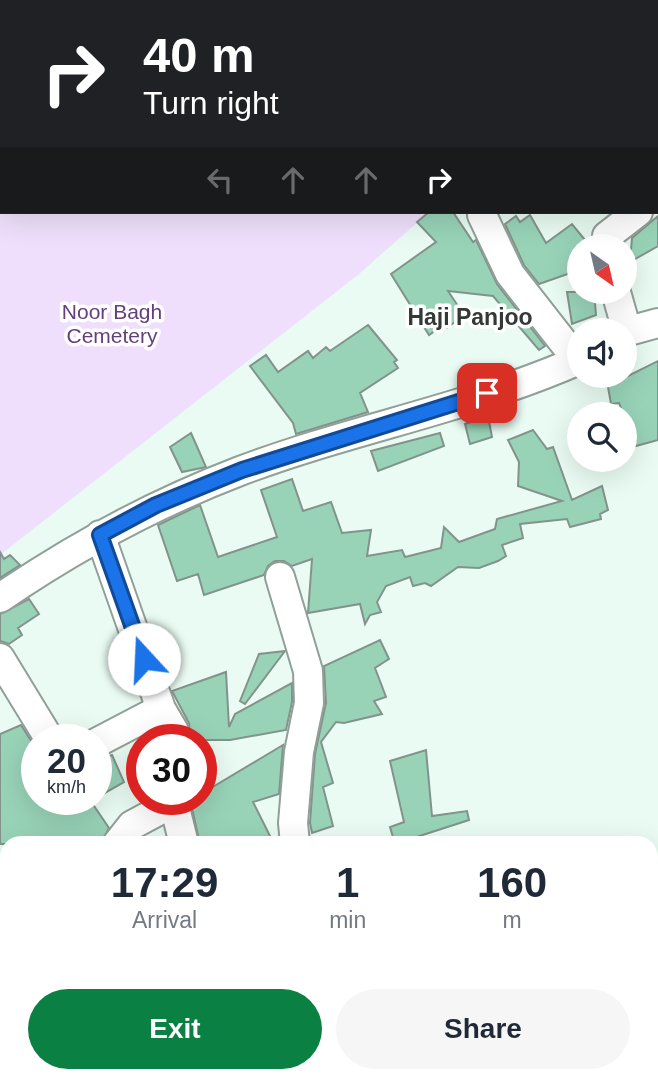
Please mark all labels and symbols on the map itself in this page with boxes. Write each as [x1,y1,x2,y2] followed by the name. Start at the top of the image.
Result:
[567,234,637,304] north arrow
[62,300,162,347] park label: Noor Bagh Cemetery
[407,304,533,330] district label: Haji Panjoo
[457,363,517,423] pin
[107,622,181,696] position arrow
[126,724,217,815] speed limit sign: 30

